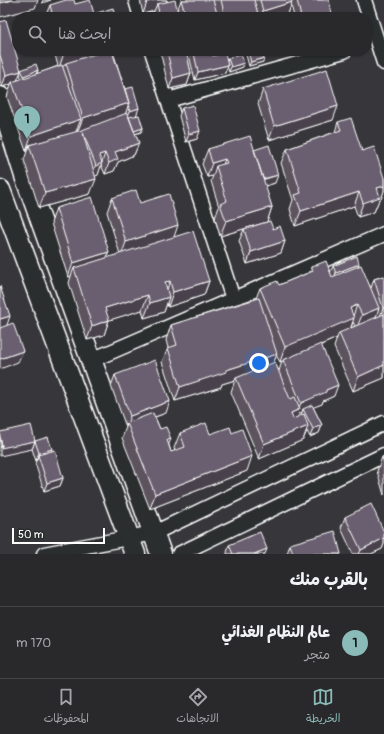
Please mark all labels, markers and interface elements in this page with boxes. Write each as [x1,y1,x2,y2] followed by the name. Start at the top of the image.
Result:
[12,12,372,56] search box
[26,23,48,45] icon: search
[58,25,111,44] text: ابحث هنا
[14,106,40,139] pin: 1
[249,353,269,373] your location
[12,526,105,545] scale bar
[18,528,44,541] text: 50 m
[290,569,368,590] text: بالقرب منك
[221,623,330,642] text: عالم النظام الغذائي
[16,635,51,651] text: 170 m
[352,635,358,651] text: 1
[305,647,330,663] text: متجر
[44,686,89,728] tab: المحفوظات
[176,686,219,728] tab: الاتجاهات
[306,686,340,728] tab: الخريطة

